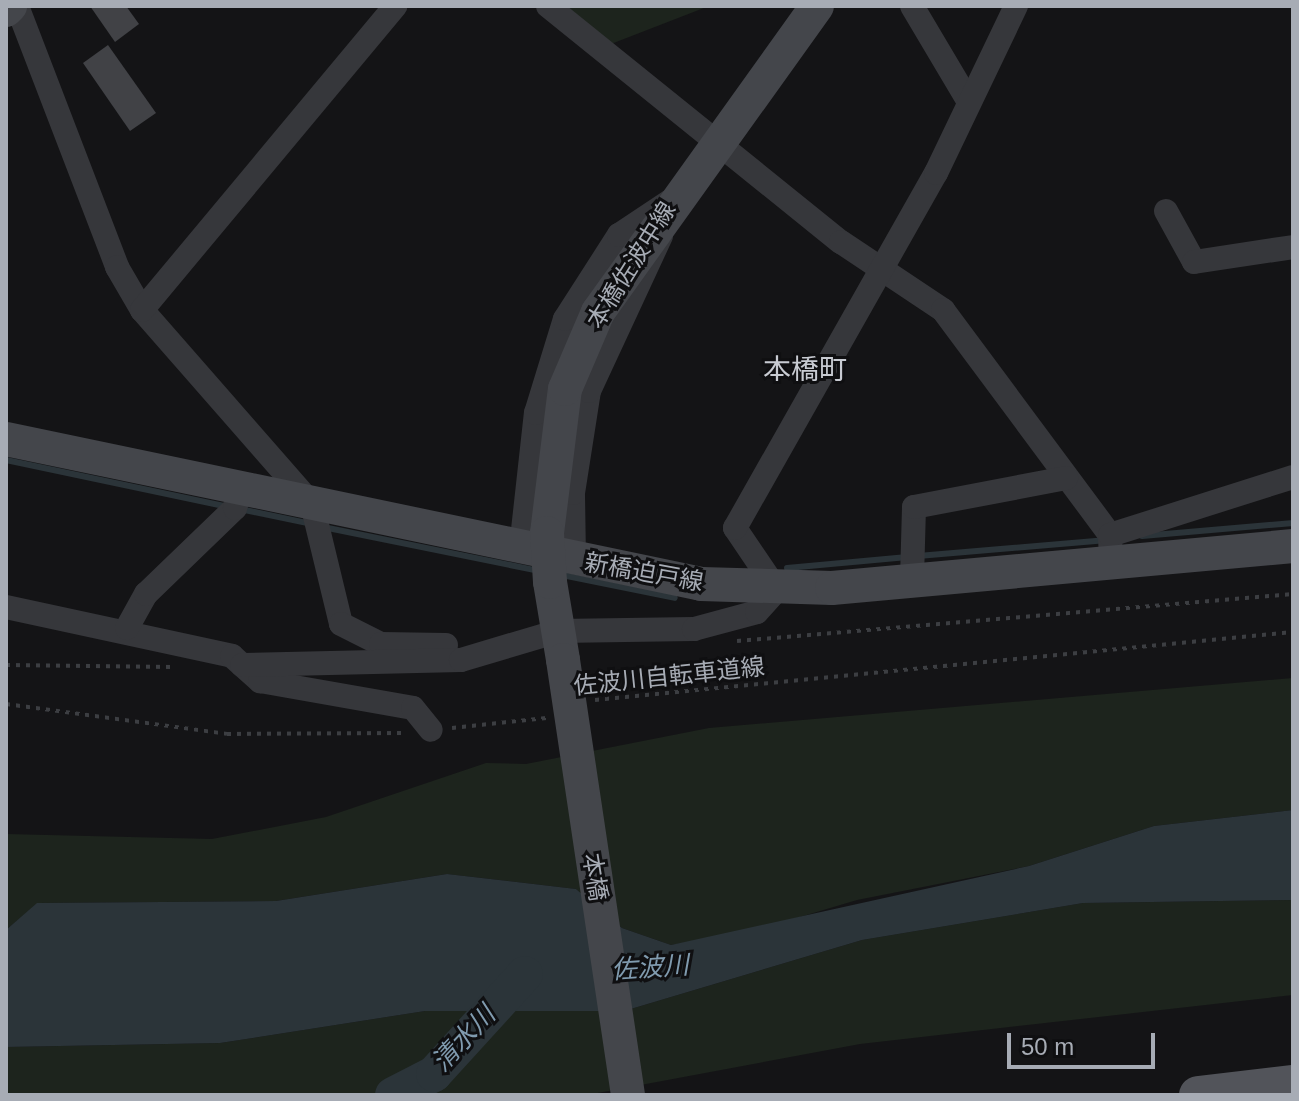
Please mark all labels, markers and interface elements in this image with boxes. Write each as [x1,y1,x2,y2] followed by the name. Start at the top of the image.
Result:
[581,196,681,334] street label: 本橋佐波中線
[763,353,847,387] district label: 本橋町
[582,547,706,597] street label: 新橋迫戸線
[572,652,766,700] street label: 佐波川自転車道線
[577,851,613,903] street label: 本橋
[610,950,690,986] water label: 佐波川
[426,1000,502,1078] water label: 清水川
[1011,1017,1159,1067] scale bar
[1021,1033,1074,1060] text: 50 m

